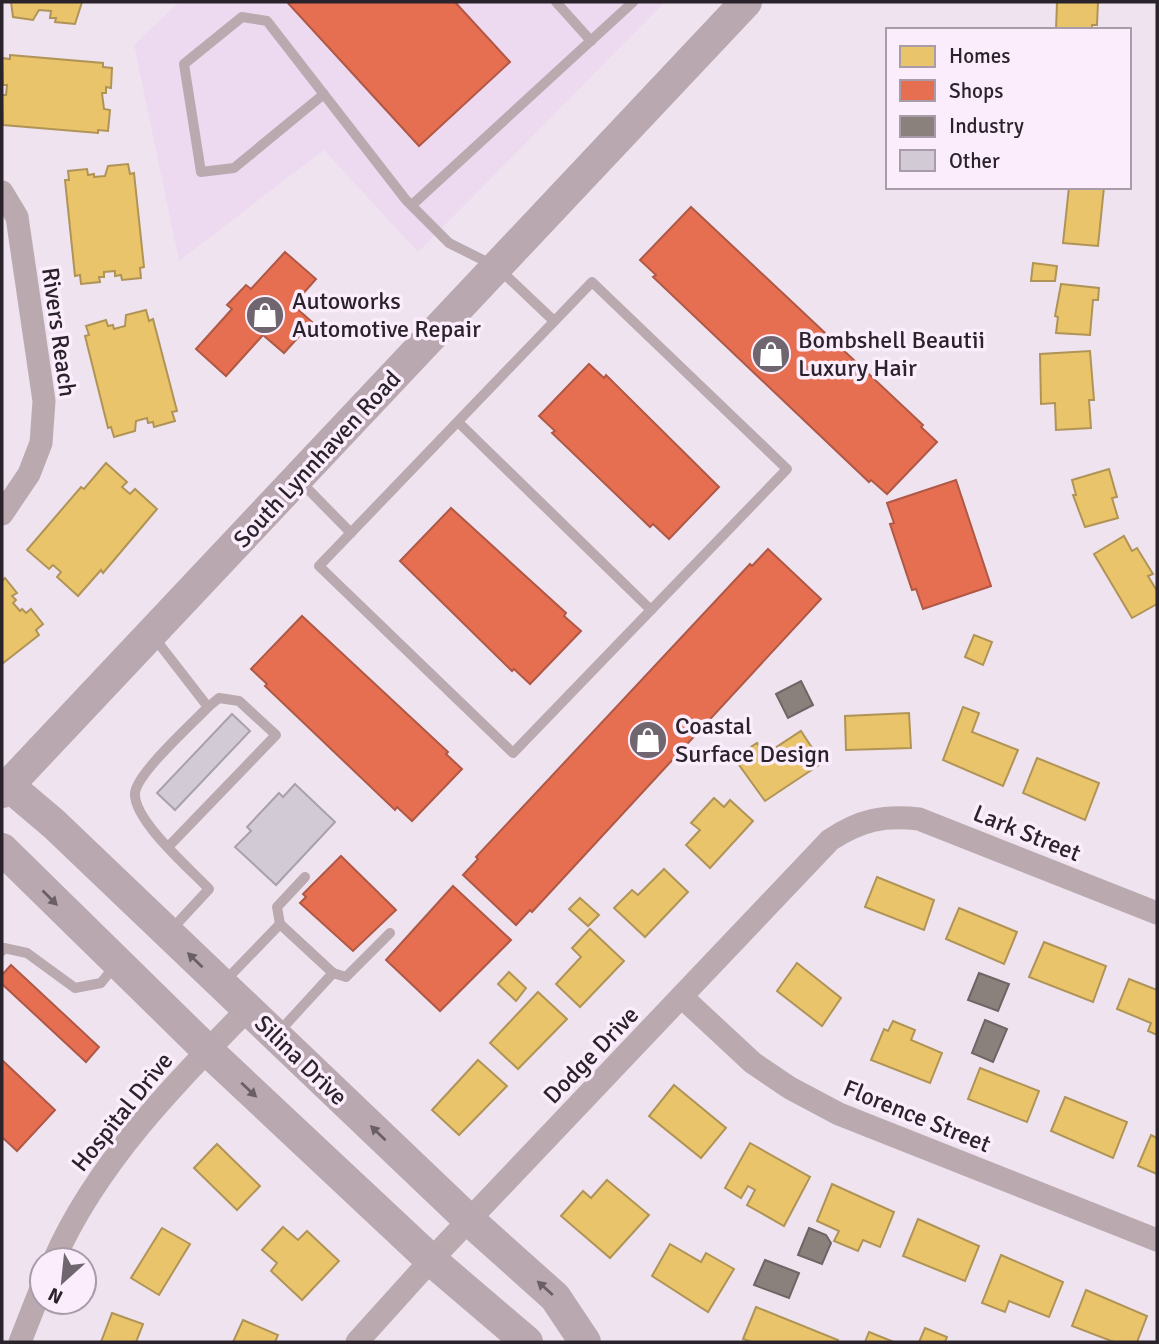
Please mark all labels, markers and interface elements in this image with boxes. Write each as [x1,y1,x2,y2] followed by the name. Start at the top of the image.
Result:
[886,28,1131,189] legend
[949,43,1011,69] text: Homes
[949,78,1003,104] text: Shops
[949,113,1024,139] text: Industry
[949,148,1000,174] text: Other
[35,265,83,399] street label: Rivers Reach
[292,286,481,344] place label: Autoworks Automotive Repair
[244,294,286,336] shop icon: Autoworks Automotive Repair
[798,325,985,383] place label: Bombshell Beautii Luxury Hair
[750,333,792,375] shop icon: Bombshell Beautii Luxury Hair
[227,364,407,554] street label: South Lynnhaven Road
[675,711,830,769] place label: Coastal Surface Design
[627,719,669,761] shop icon: Coastal Surface Design
[969,798,1085,868] street label: Lark Street
[41,889,58,905] one-way arrow
[187,951,204,968] one-way arrow
[537,1000,645,1110] street label: Dodge Drive
[248,1008,354,1112] street label: Silina Drive
[65,1046,179,1178] street label: Hospital Drive
[839,1073,995,1159] street label: Florence Street
[240,1081,257,1097] one-way arrow
[370,1126,387,1142] one-way arrow
[28,1246,98,1316] north arrow
[536,1280,554,1296] one-way arrow
[44,1282,67,1309] text: N

